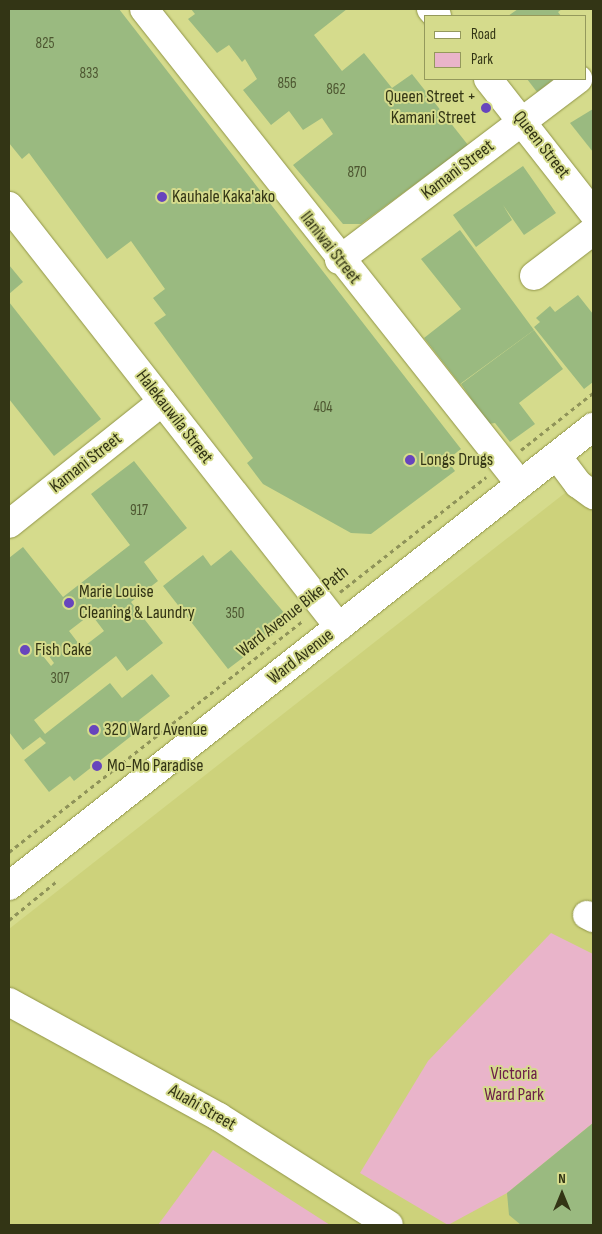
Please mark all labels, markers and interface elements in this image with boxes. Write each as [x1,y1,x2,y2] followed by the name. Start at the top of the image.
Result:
[424,15,587,80] legend
[471,25,496,44] text: Road
[36,35,54,53] house number: 825
[471,50,493,69] text: Park
[79,65,99,83] house number: 833
[277,75,297,93] house number: 856
[326,81,346,99] house number: 862
[385,87,476,130] place label: Queen Street + Kamani Street
[480,102,492,114] marker: Queen Street + Kamani Street
[508,107,574,183] street label: Queen Street
[417,136,499,204] street label: Kamani Street
[347,164,367,182] house number: 870
[172,186,275,208] place label: Kauhale Kaka'ako
[156,191,168,203] marker: Kauhale Kaka'ako
[295,207,365,289] street label: Ilaniwai Street
[131,366,217,468] street label: Halekauwila Street
[313,399,333,417] house number: 404
[46,428,126,498] street label: Kamani Street
[420,449,493,471] place label: Longs Drugs
[404,454,416,466] marker: Longs Drugs
[130,502,148,520] house number: 917
[233,562,353,662] street label: Ward Avenue Bike Path
[79,582,195,624] place label: Marie Louise Cleaning & Laundry
[63,597,75,609] marker: Marie Louise Cleaning & Laundry
[226,605,244,623] house number: 350
[264,625,338,689] street label: Ward Avenue
[35,639,92,661] place label: Fish Cake
[19,644,31,656] marker: Fish Cake
[51,670,69,688] house number: 307
[104,719,207,741] place label: 320 Ward Avenue
[88,724,100,736] marker: 320 Ward Avenue
[107,755,203,777] place label: Mo-Mo Paradise
[91,760,103,772] marker: Mo-Mo Paradise
[484,1064,544,1106] park label: Victoria Ward Park
[165,1080,239,1136] street label: Auahi Street
[537,1169,587,1219] north arrow
[558,1170,566,1187] text: N

